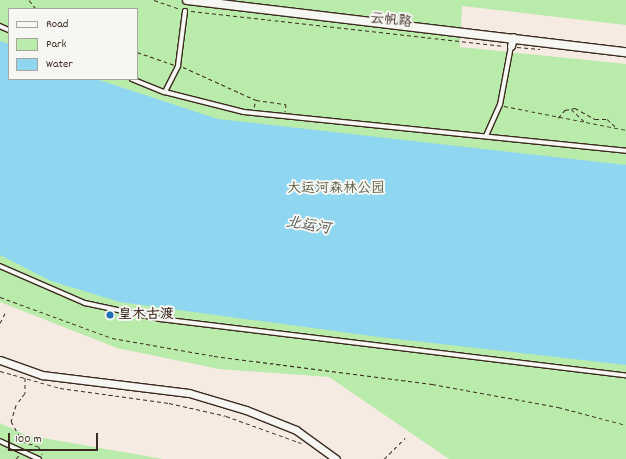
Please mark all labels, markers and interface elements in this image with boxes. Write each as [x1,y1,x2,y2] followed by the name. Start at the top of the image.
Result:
[8,8,138,80] legend
[369,10,413,32] street label: 云帆路
[46,16,68,33] text: Road
[46,36,66,53] text: Park
[46,56,73,73] text: Water
[287,181,385,197] park label: 大运河森林公园
[284,215,332,239] water label: 北运河
[118,307,174,323] place label: 皇木古渡
[105,310,115,320] marker: 皇木古渡
[10,425,100,451] scale bar
[15,431,42,448] text: 100 m

